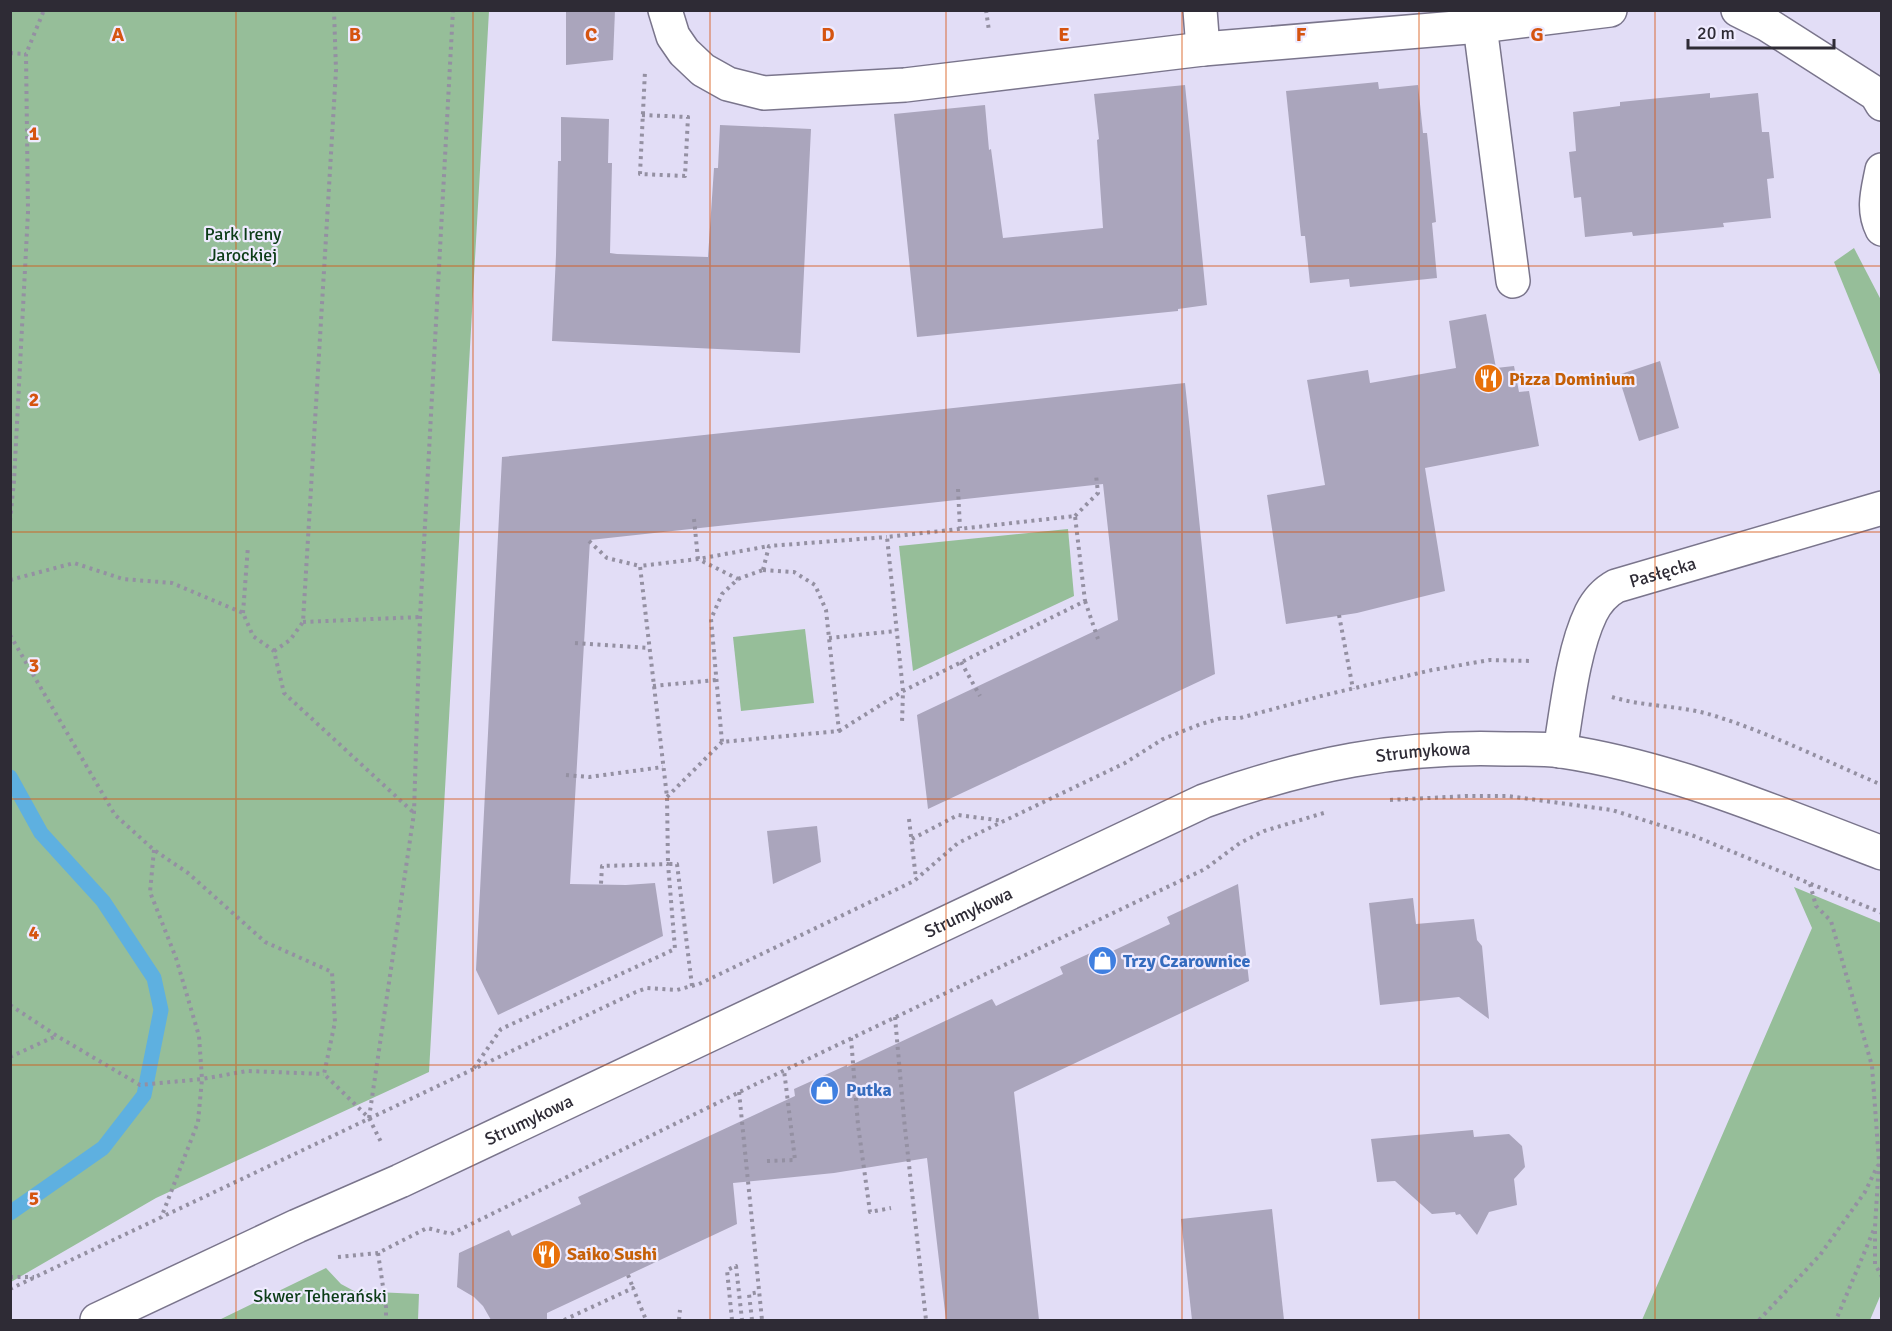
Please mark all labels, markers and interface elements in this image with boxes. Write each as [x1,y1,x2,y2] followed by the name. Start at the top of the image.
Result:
[1688,12,1834,50] scale bar
[112,22,125,47] text: A
[349,22,361,47] text: B
[585,22,597,47] text: C
[821,22,835,47] text: D
[1058,22,1070,47] text: E
[1296,22,1307,47] text: F
[1530,22,1544,47] text: G
[1697,22,1735,44] text: 20 m
[29,121,40,146] text: 1
[204,223,282,266] park label: Park Ireny Jarockiej
[1472,363,1504,395] restaurant icon: Pizza Dominium
[1509,368,1635,390] place label: Pizza Dominium
[29,387,39,412] text: 2
[1627,552,1699,592] street label: Pasłęcka
[29,653,39,678] text: 3
[1374,738,1471,767] street label: Strumykowa
[921,882,1016,943] street label: Strumykowa
[29,920,40,945] text: 4
[1086,945,1118,977] shop icon: Trzy Czarownice
[1123,950,1250,972] place label: Trzy Czarownice
[809,1074,841,1106] shop icon: Putka
[846,1079,892,1101] place label: Putka
[481,1090,577,1150] street label: Strumykowa
[29,1186,39,1211] text: 5
[530,1238,562,1270] restaurant icon: Saiko Sushi
[567,1243,657,1265] place label: Saiko Sushi
[253,1285,387,1307] park label: Skwer Teherański

